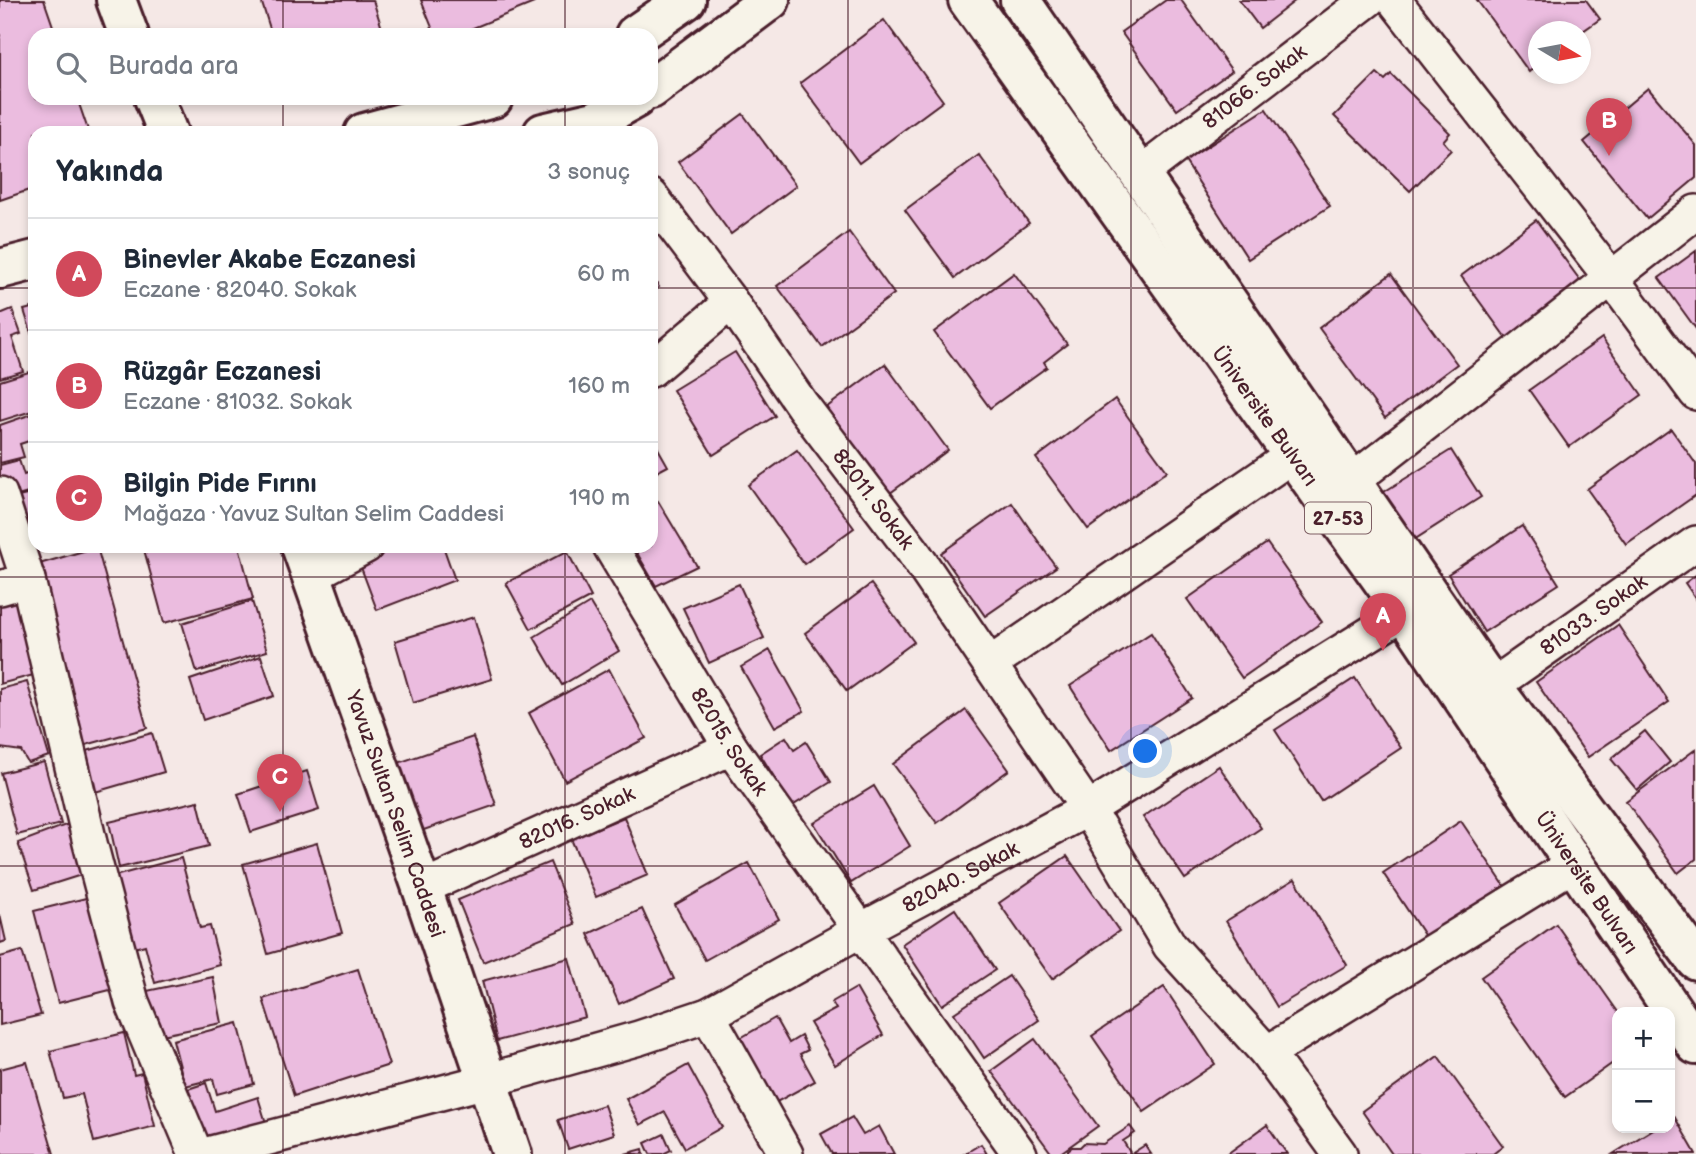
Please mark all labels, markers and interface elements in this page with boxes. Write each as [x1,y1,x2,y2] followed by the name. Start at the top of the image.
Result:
[1528,21,1591,84] north arrow
[28,28,658,105] search box
[1198,39,1312,135] street label: 81066. Sokak
[52,48,90,86] icon: search
[108,51,239,82] text: Burada ara
[1586,98,1632,156] pin: B
[56,154,163,190] text: Yakında
[547,158,630,186] text: 3 sonuç
[123,245,416,276] text: Binevler Akabe Eczanesi
[72,260,86,288] text: A
[577,260,630,288] text: 60 m
[123,276,356,304] text: Eczane · 82040. Sokak
[1206,341,1323,491] street label: Üniversite Bulvarı
[123,357,321,388] text: Rüzgâr Eczanesi
[71,372,87,400] text: B
[568,372,630,400] text: 160 m
[123,388,352,416] text: Eczane · 81032. Sokak
[827,444,919,555] street label: 82011. Sokak
[123,469,317,500] text: Bilgin Pide Fırını
[71,484,87,512] text: C
[569,484,630,512] text: 190 m
[123,500,504,528] text: Mağaza · Yavuz Sultan Selim Caddesi
[1305,503,1371,534] road number: 27-53
[1536,569,1653,661] street label: 81033. Sokak
[1360,593,1406,651] pin: A
[685,683,773,801] street label: 82015. Sokak
[340,686,450,941] street label: Yavuz Sultan Selim Caddesi
[1128,734,1162,768] your location
[257,754,303,812] pin: C
[515,781,639,855] street label: 82016. Sokak
[1530,807,1643,959] street label: Üniversite Bulvarı
[898,836,1024,919] street label: 82040. Sokak
[1612,1007,1675,1133] map controls
[1612,1007,1675,1070] button: +
[1612,1070,1675,1133] button: −

